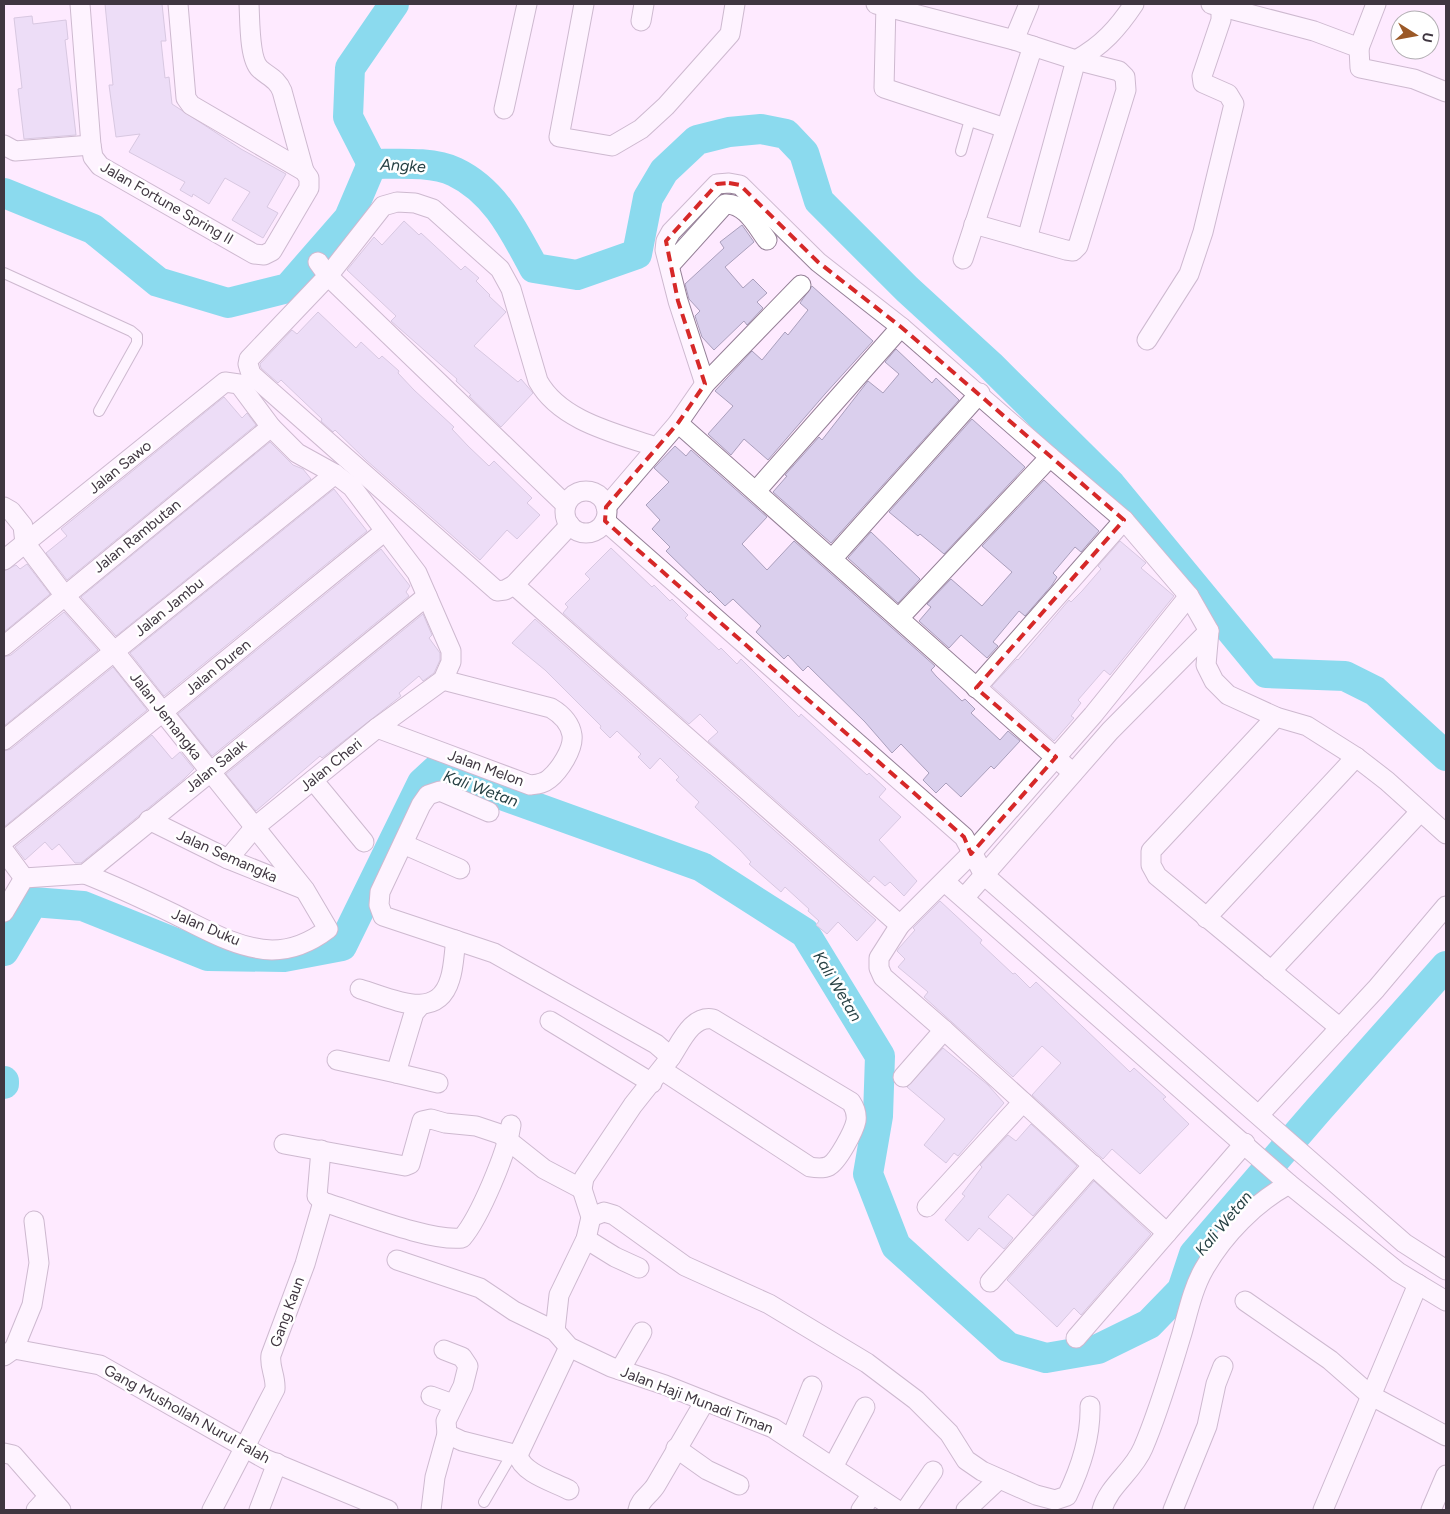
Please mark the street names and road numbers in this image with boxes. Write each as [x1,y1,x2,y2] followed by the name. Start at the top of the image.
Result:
[97,158,237,248] street label: Jalan Fortune Spring II
[85,436,155,498] street label: Jalan Sawo
[90,495,184,577] street label: Jalan Rambutan
[131,574,207,640] street label: Jalan Jambu
[182,635,254,699] street label: Jalan Duren
[126,668,206,764] street label: Jalan Jemangka
[182,735,251,796] street label: Jalan Salak
[296,735,366,795] street label: Jalan Cheri
[445,746,527,790] street label: Jalan Melon
[174,826,280,886] street label: Jalan Semangka
[169,905,243,949] street label: Jalan Duku
[266,1274,308,1350] street label: Gang Kaun
[101,1361,273,1467] street label: Gang Mushollah Nurul Falah
[618,1363,776,1437] street label: Jalan Haji Munadi Timan

